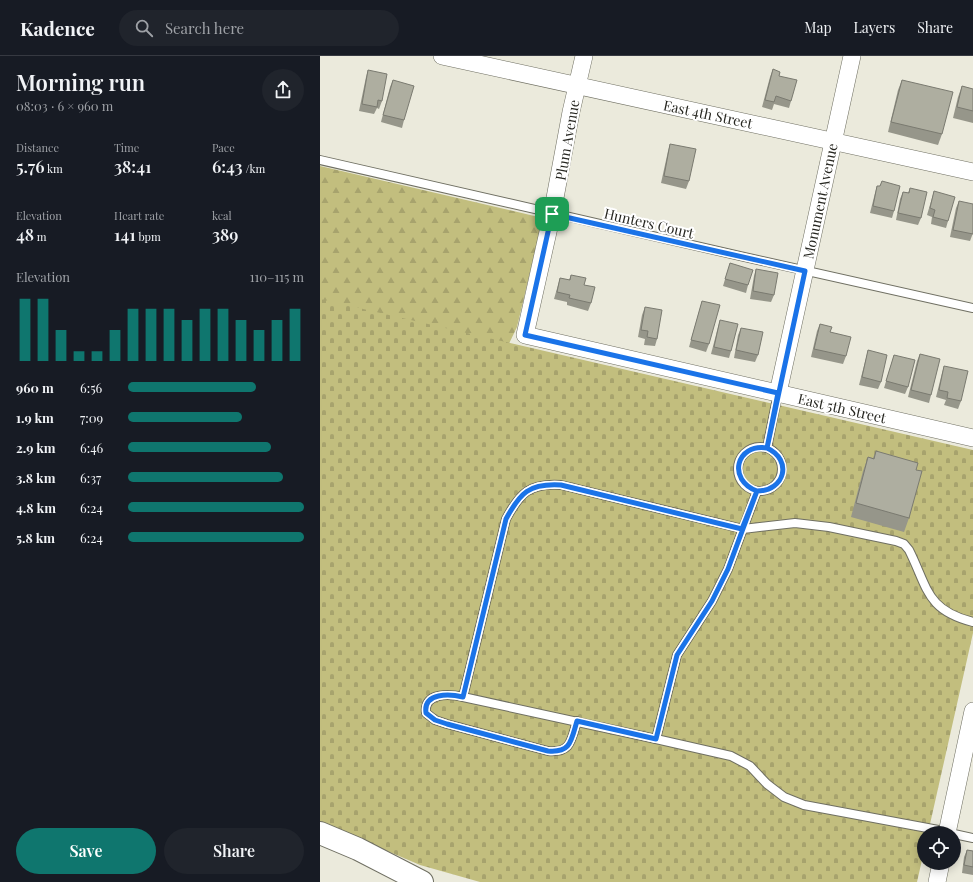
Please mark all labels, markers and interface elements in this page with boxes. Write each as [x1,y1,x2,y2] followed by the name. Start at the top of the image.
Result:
[119,10,399,46] search box
[20,15,95,41] text: Kadence
[133,17,155,39] icon: search
[165,18,244,38] text: Search here
[804,18,832,37] text: Map
[854,18,895,37] text: Layers
[917,18,953,37] text: Share
[16,67,145,97] text: Morning run
[262,69,304,111] button: share
[662,95,755,133] street label: East 4th Street
[16,97,113,114] text: 08:03 · 6 × 960 m
[551,98,583,182] street label: Plum Avenue
[16,140,59,155] text: Distance
[114,140,139,155] text: Time
[212,140,235,155] text: Pace
[798,141,842,261] street label: Monument Avenue
[16,155,45,177] text: 5.76
[114,155,151,177] text: 38:41
[212,155,243,177] text: 6:43
[45,161,63,176] text: km
[243,161,265,176] text: /km
[535,197,569,231] pin
[541,203,563,225] icon: arrive
[602,203,697,243] street label: Hunters Court
[16,208,62,223] text: Elevation
[114,208,164,223] text: Heart rate
[212,208,232,223] text: kcal
[16,223,34,245] text: 48
[114,223,136,245] text: 141
[212,223,239,245] text: 389
[34,229,47,244] text: m
[136,229,161,244] text: bpm
[16,268,70,285] text: Elevation
[250,268,304,285] text: 110–115 m
[16,379,54,396] text: 960 m
[80,379,102,396] text: 6:56
[796,389,889,428] street label: East 5th Street
[16,409,54,426] text: 1.9 km
[80,409,103,426] text: 7:09
[16,439,56,456] text: 2.9 km
[80,439,103,456] text: 6:46
[16,469,55,486] text: 3.8 km
[80,469,101,486] text: 6:37
[16,499,56,516] text: 4.8 km
[80,499,103,516] text: 6:24
[16,529,55,546] text: 5.8 km
[80,529,103,546] text: 6:24
[917,826,961,870] map controls
[917,826,961,870] button: locate
[16,828,156,874] button: Save
[164,828,304,874] button: Share

